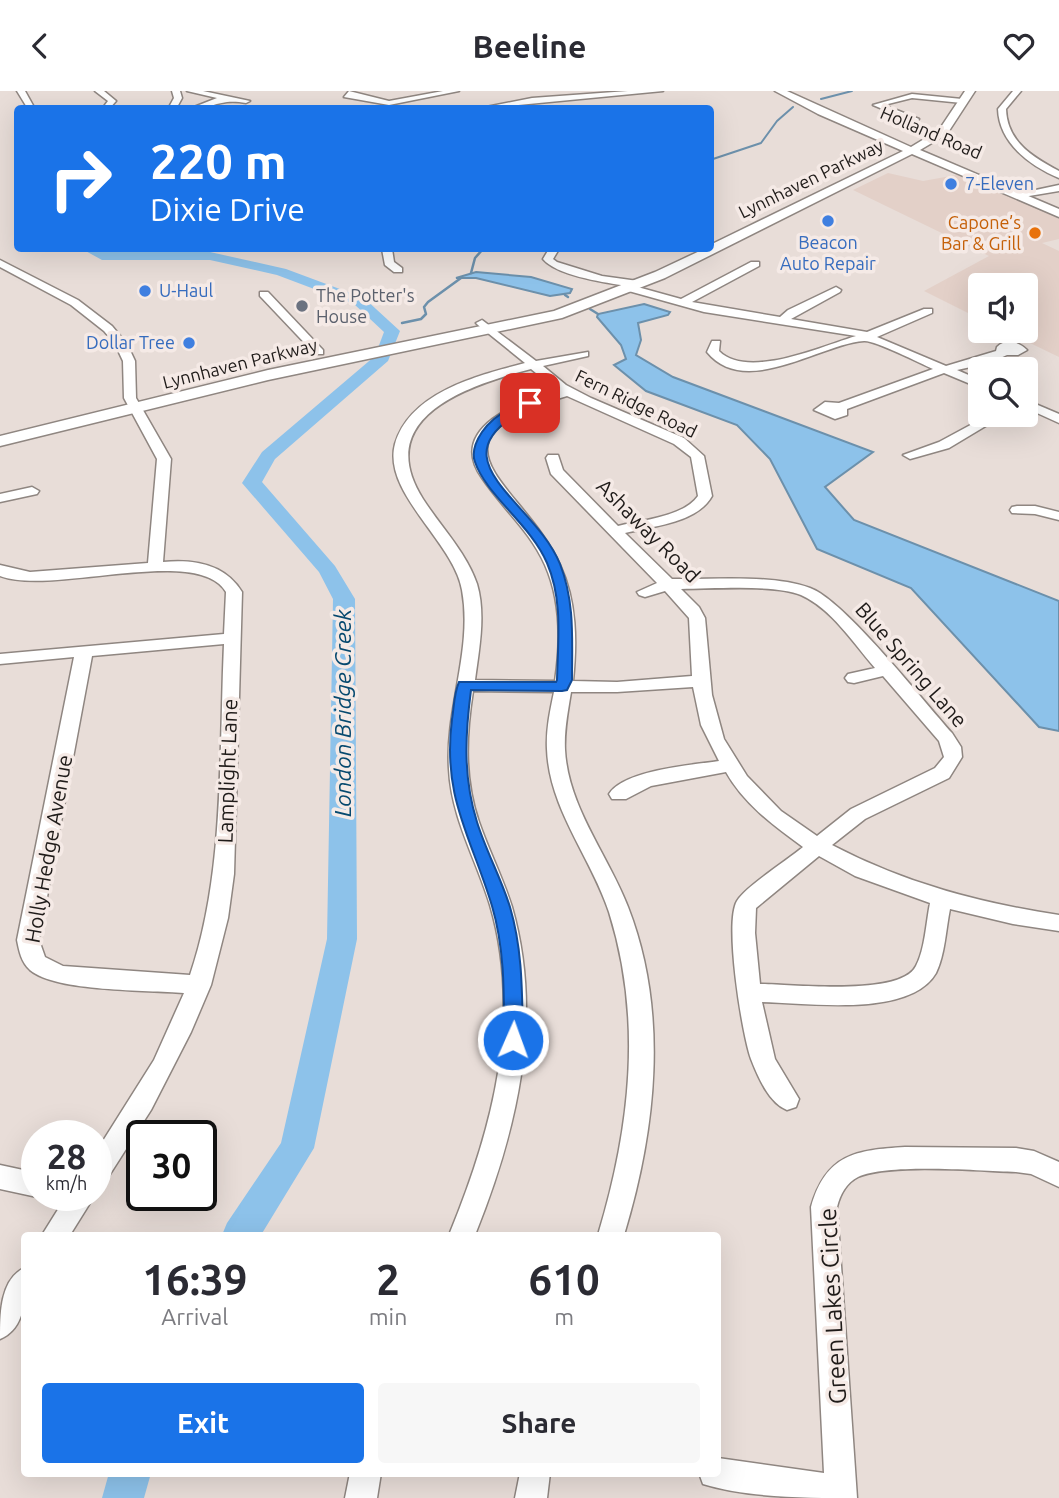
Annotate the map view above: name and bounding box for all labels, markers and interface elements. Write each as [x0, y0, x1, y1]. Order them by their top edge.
icon: back [21, 27, 59, 65]
icon: heart [1000, 27, 1038, 65]
text: Beeline [473, 28, 586, 64]
street label: Holland Road [878, 102, 985, 162]
icon: right [35, 133, 126, 224]
text: 220 m [150, 133, 287, 188]
street label: Lynnhaven Parkway [735, 134, 886, 222]
place label: 7-Eleven [965, 173, 1034, 193]
marker: 7-Eleven [943, 176, 959, 192]
text: Dixie Drive [150, 191, 305, 227]
place label: Capone’s Bar & Grill [941, 212, 1021, 253]
marker: Beacon Auto Repair [820, 213, 836, 229]
marker: Capone’s Bar & Grill [1027, 225, 1043, 241]
place label: Beacon Auto Repair [780, 232, 876, 273]
map controls [968, 273, 1038, 427]
button: sound [968, 273, 1038, 343]
place label: U-Haul [159, 280, 214, 300]
marker: U-Haul [137, 283, 153, 299]
place label: The Potter's House [316, 285, 415, 326]
marker: The Potter's House [294, 298, 310, 314]
place label: Dollar Tree [86, 332, 175, 352]
street label: Lynnhaven Parkway [160, 334, 319, 392]
marker: Dollar Tree [181, 335, 197, 351]
button: search [968, 357, 1038, 427]
street label: Fern Ridge Road [572, 365, 700, 441]
pin [500, 373, 560, 433]
icon: arrive [511, 384, 549, 422]
street label: Ashaway Road [592, 474, 705, 587]
street label: Blue Spring Lane [851, 597, 972, 732]
water label: London Bridge Creek [330, 609, 355, 817]
street label: Lamplight Lane [212, 698, 242, 844]
street label: Holly Hedge Avenue [20, 753, 76, 945]
position arrow [476, 1003, 550, 1077]
speed limit sign: 30 [126, 1120, 217, 1211]
text: 28 [47, 1136, 86, 1176]
text: km/h [46, 1173, 87, 1193]
street label: Green Lakes Circle [814, 1207, 851, 1405]
text: 16:39 [142, 1256, 247, 1303]
text: 2 [376, 1256, 400, 1303]
text: 610 [529, 1256, 600, 1303]
text: Arrival [161, 1304, 228, 1329]
text: min [369, 1304, 407, 1329]
text: m [554, 1304, 574, 1329]
button: Exit [42, 1383, 364, 1463]
button: Share [378, 1383, 700, 1463]

